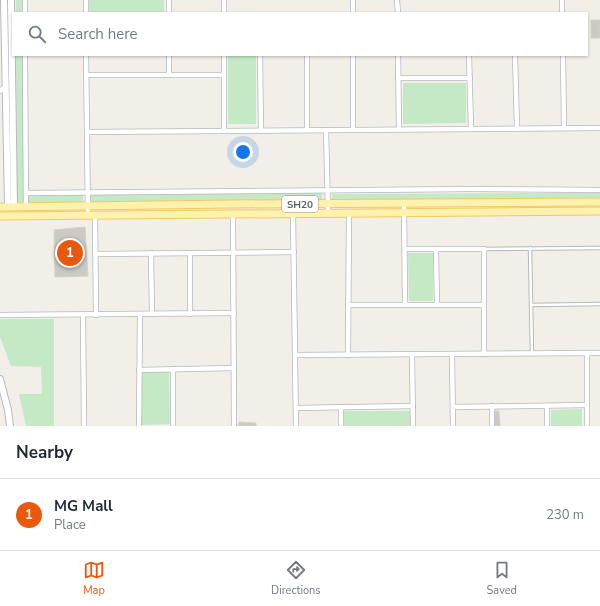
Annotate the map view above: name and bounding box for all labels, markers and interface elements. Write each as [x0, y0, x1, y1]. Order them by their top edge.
search box [12, 12, 588, 56]
icon: search [26, 23, 48, 45]
text: Search here [58, 24, 138, 44]
your location [233, 142, 253, 162]
road number: SH20 [282, 196, 318, 212]
pin: 1 [57, 238, 83, 268]
text: Nearby [16, 441, 73, 464]
text: MG Mall [54, 496, 113, 516]
text: 1 [25, 506, 33, 524]
text: 230 m [546, 506, 584, 524]
text: Place [54, 516, 86, 534]
tab: Map [83, 559, 105, 598]
tab: Directions [271, 559, 321, 598]
tab: Saved [487, 559, 517, 598]

